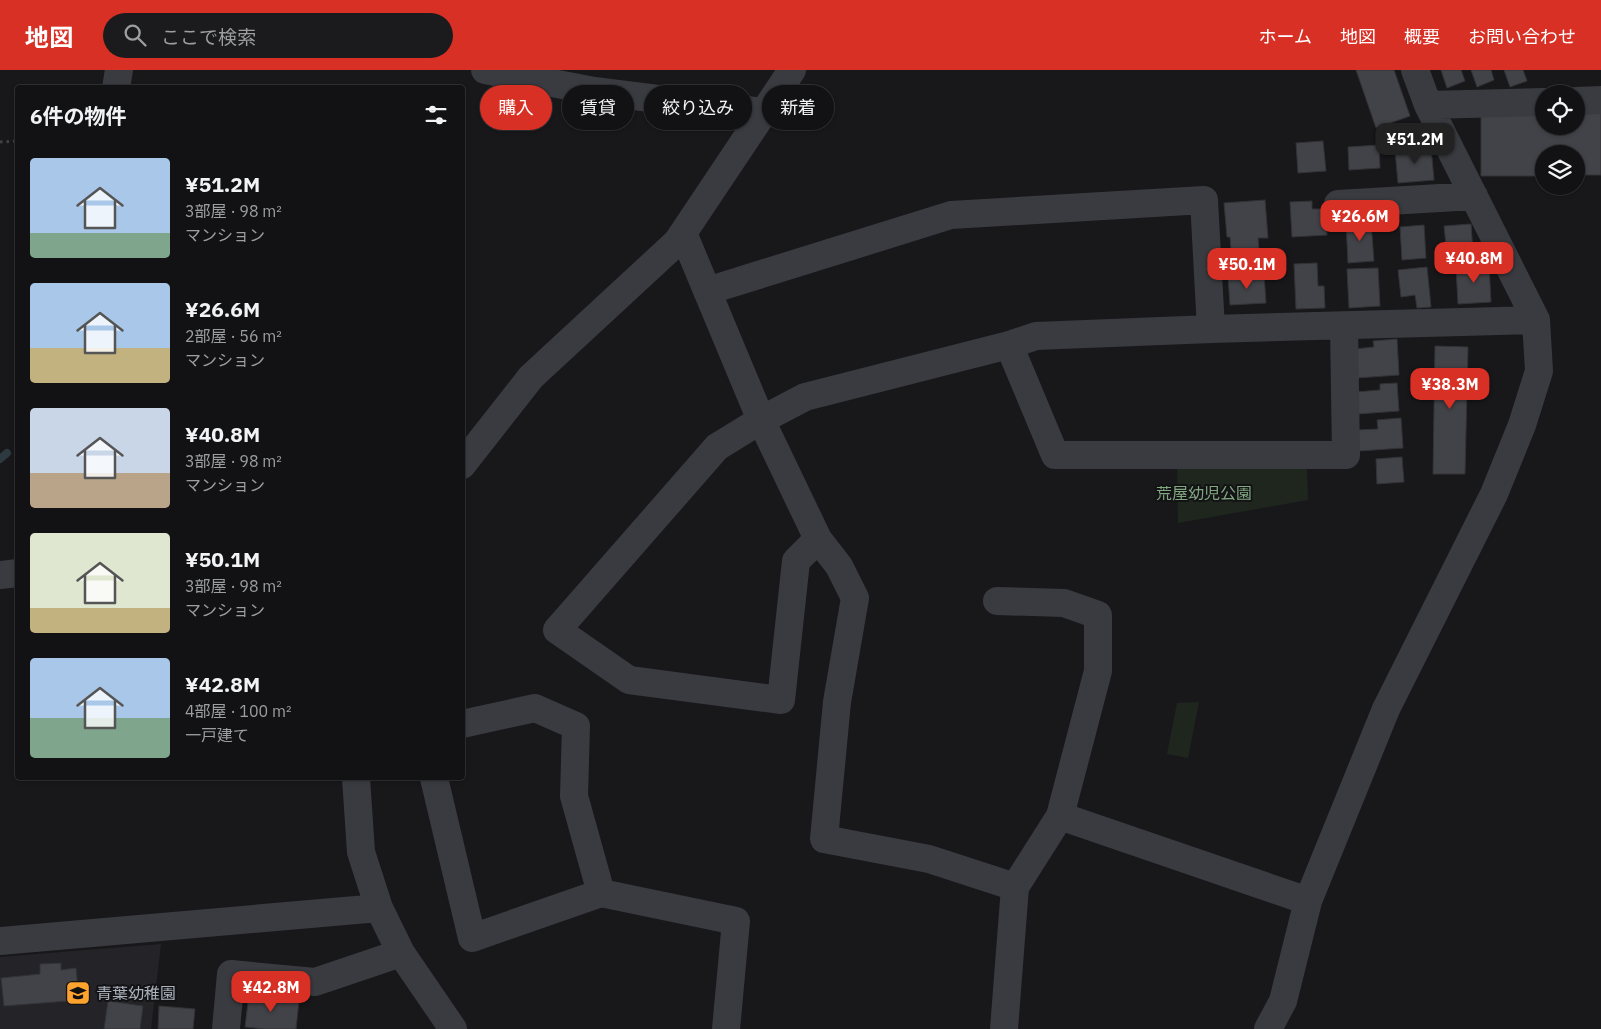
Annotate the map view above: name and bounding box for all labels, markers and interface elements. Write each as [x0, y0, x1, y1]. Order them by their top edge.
search box [103, 13, 453, 58]
text: 地図 [25, 21, 73, 53]
icon: search [121, 21, 149, 49]
text: ここで検索 [161, 25, 256, 49]
text: ホーム [1259, 25, 1312, 48]
text: 地図 [1340, 25, 1376, 48]
text: 概要 [1404, 25, 1440, 48]
text: お問い合わせ [1468, 25, 1576, 48]
chip: 購入 [480, 85, 552, 130]
chip: 賃貸 [562, 85, 634, 130]
chip: 絞り込み [644, 85, 752, 130]
chip: 新着 [762, 85, 834, 130]
map controls [1535, 85, 1585, 195]
button: locate [1535, 85, 1585, 135]
icon: filters [422, 101, 450, 129]
text: 6件の物件 [30, 102, 127, 130]
pin: ¥51.2M [1374, 122, 1456, 165]
text: ¥51.2M [1386, 129, 1444, 149]
button: layers [1535, 145, 1585, 195]
text: ¥51.2M [185, 170, 260, 198]
icon: home [70, 178, 130, 238]
pin: ¥26.6M [1319, 200, 1401, 242]
text: 3部屋 · 98 m² [185, 201, 282, 221]
text: ¥26.6M [1331, 206, 1389, 226]
text: マンション [185, 225, 265, 245]
pin: ¥40.8M [1433, 242, 1515, 284]
pin: ¥50.1M [1206, 248, 1288, 290]
text: ¥40.8M [1445, 248, 1503, 268]
text: ¥50.1M [1218, 254, 1276, 274]
text: ¥26.6M [185, 295, 260, 323]
icon: home [70, 303, 130, 363]
text: 2部屋 · 56 m² [185, 326, 282, 346]
text: マンション [185, 350, 265, 370]
pin: ¥38.3M [1409, 368, 1491, 410]
text: ¥38.3M [1421, 374, 1479, 394]
text: ¥40.8M [185, 420, 260, 448]
icon: home [70, 428, 130, 488]
text: 3部屋 · 98 m² [185, 451, 282, 471]
text: マンション [185, 475, 265, 495]
park label: 荒屋幼児公園 [1156, 483, 1252, 503]
text: ¥50.1M [185, 545, 260, 573]
icon: home [70, 553, 130, 613]
text: 3部屋 · 98 m² [185, 576, 282, 596]
text: マンション [185, 600, 265, 620]
text: ¥42.8M [185, 670, 260, 698]
icon: home [70, 678, 130, 738]
text: 4部屋 · 100 m² [185, 701, 291, 721]
text: 一戸建て [185, 725, 249, 745]
pin: ¥42.8M [230, 970, 312, 1013]
text: ¥42.8M [242, 977, 300, 997]
school or university icon: 青葉幼稚園 [65, 980, 91, 1006]
place label: 青葉幼稚園 [96, 983, 176, 1003]

